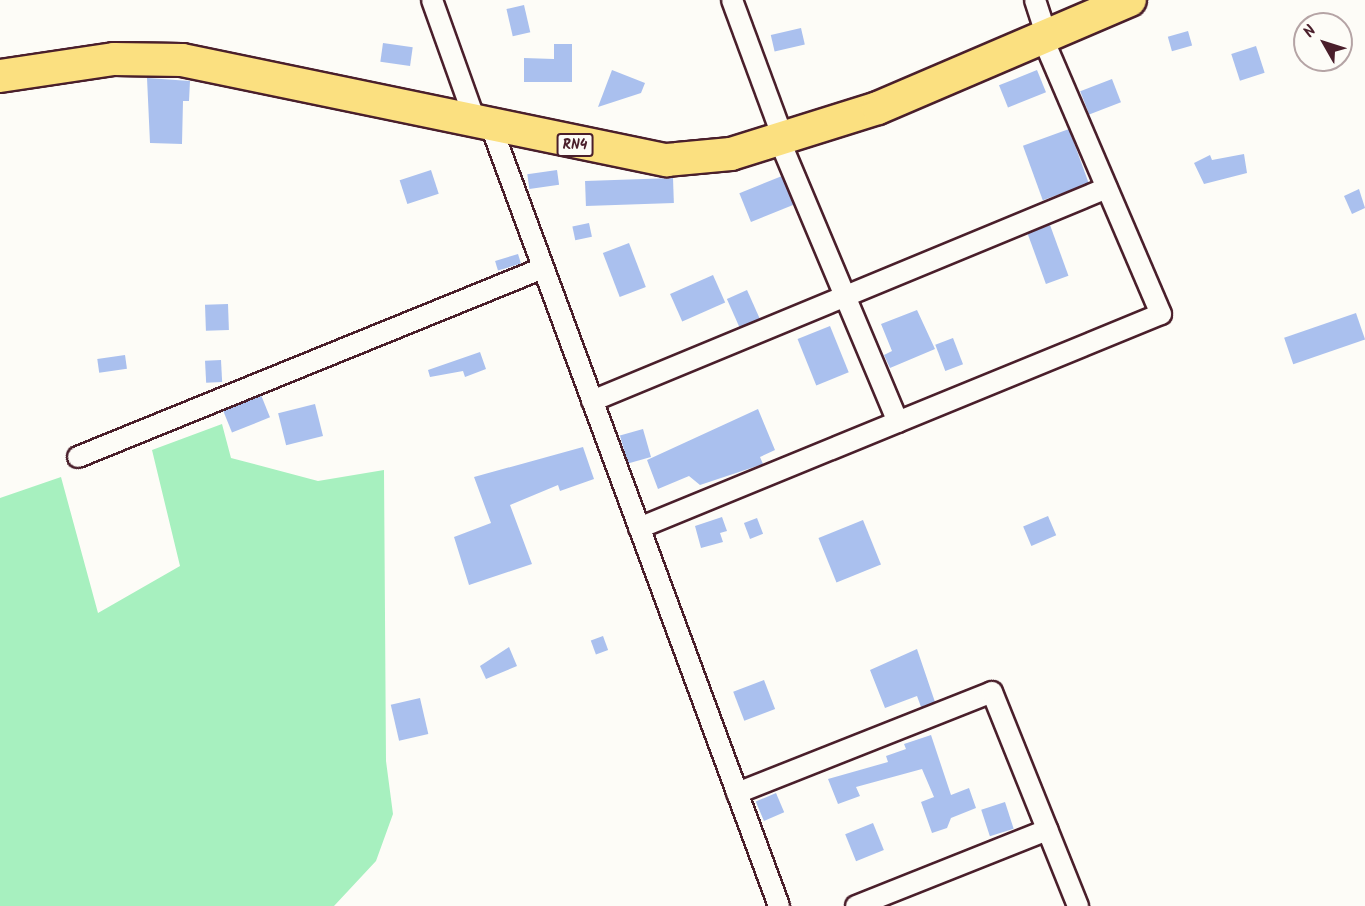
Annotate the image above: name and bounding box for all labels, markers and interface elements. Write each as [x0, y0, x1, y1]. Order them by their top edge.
north arrow [1293, 12, 1353, 72]
text: N [1297, 20, 1323, 43]
road number: RN4 [556, 134, 594, 156]

